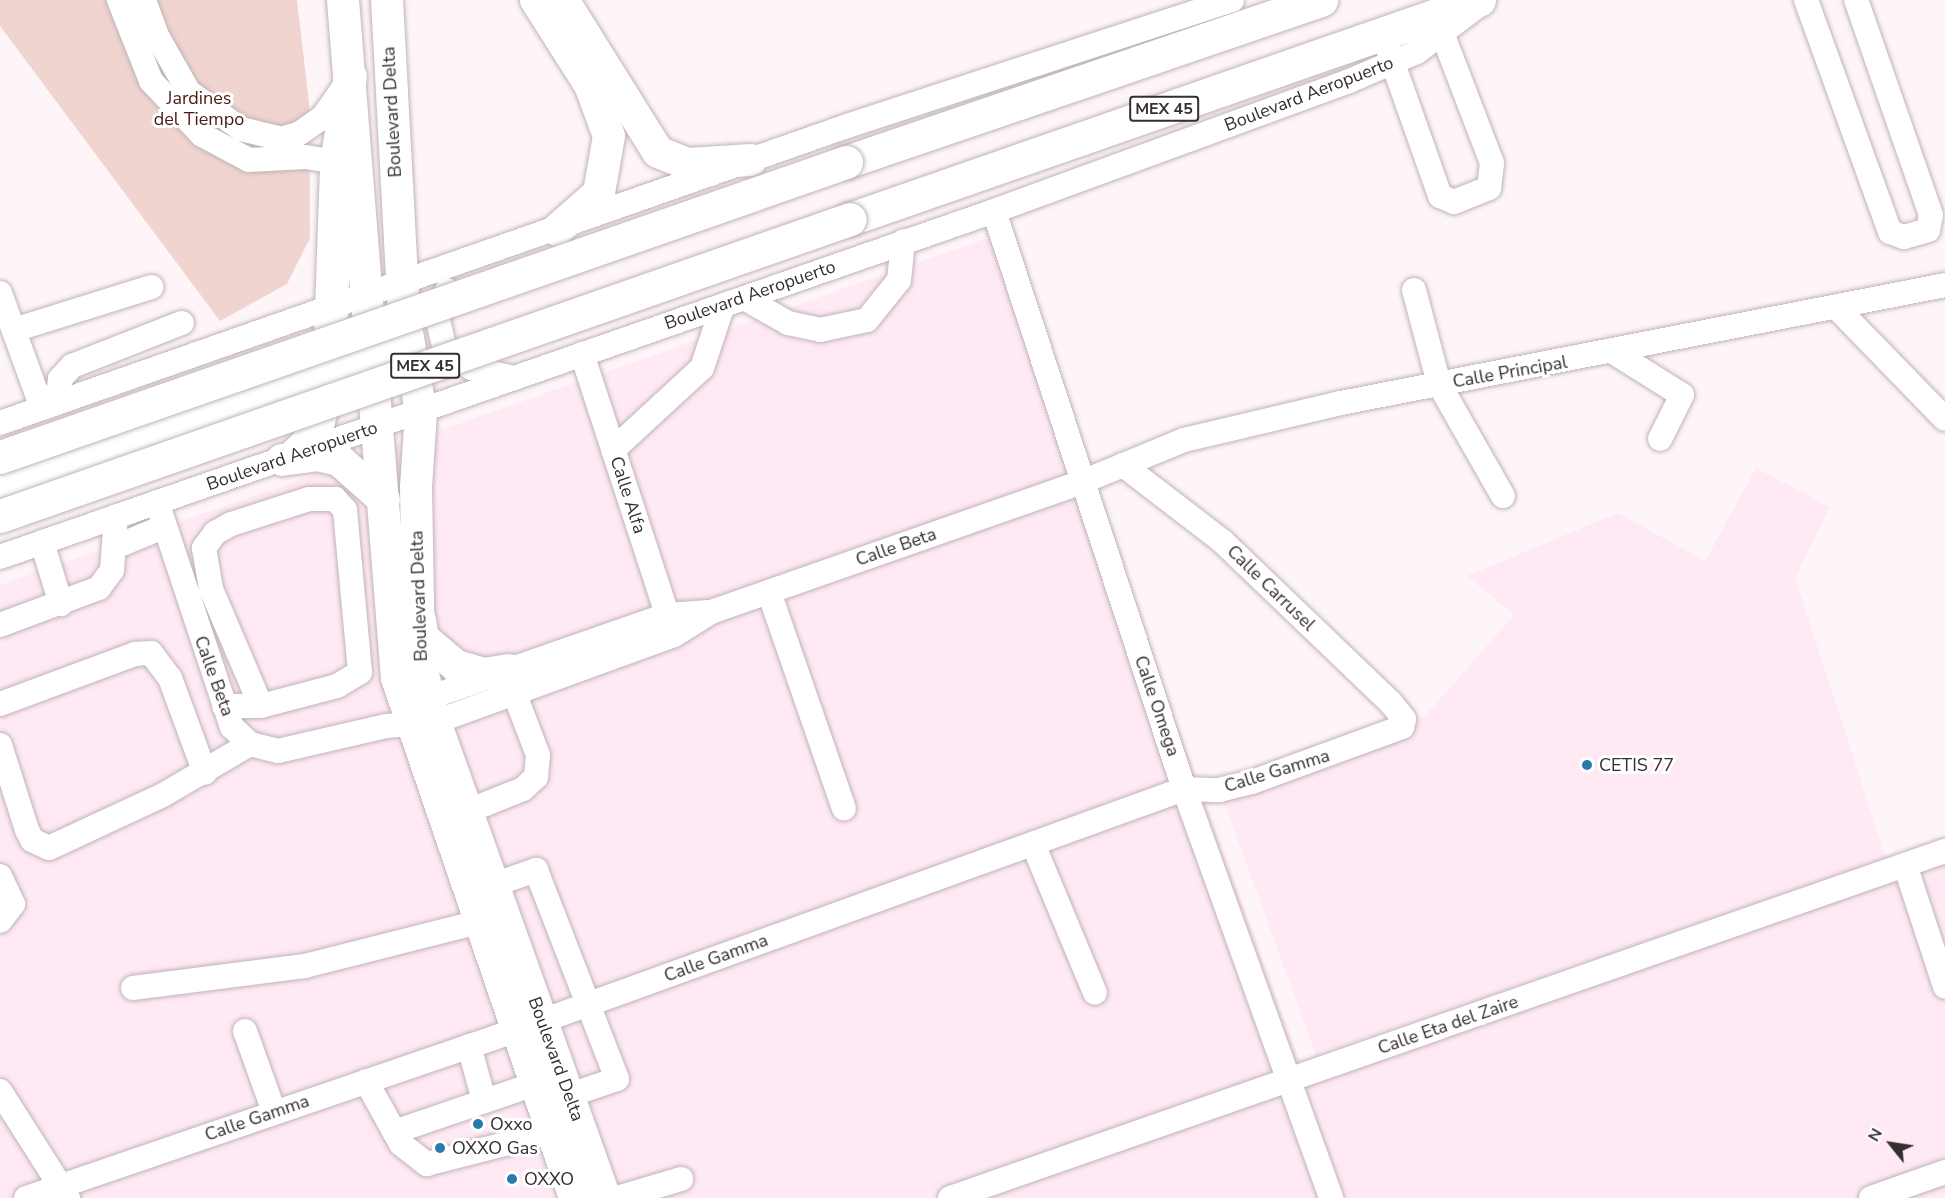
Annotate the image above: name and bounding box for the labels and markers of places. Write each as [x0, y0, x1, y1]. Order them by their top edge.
place label: CETIS 77 [1599, 754, 1674, 776]
marker: CETIS 77 [1580, 758, 1594, 772]
place label: Oxxo [490, 1113, 533, 1135]
marker: Oxxo [471, 1117, 485, 1131]
place label: OXXO Gas [452, 1137, 538, 1159]
marker: OXXO Gas [433, 1141, 447, 1155]
place label: OXXO [524, 1168, 574, 1190]
marker: OXXO [505, 1172, 519, 1186]

